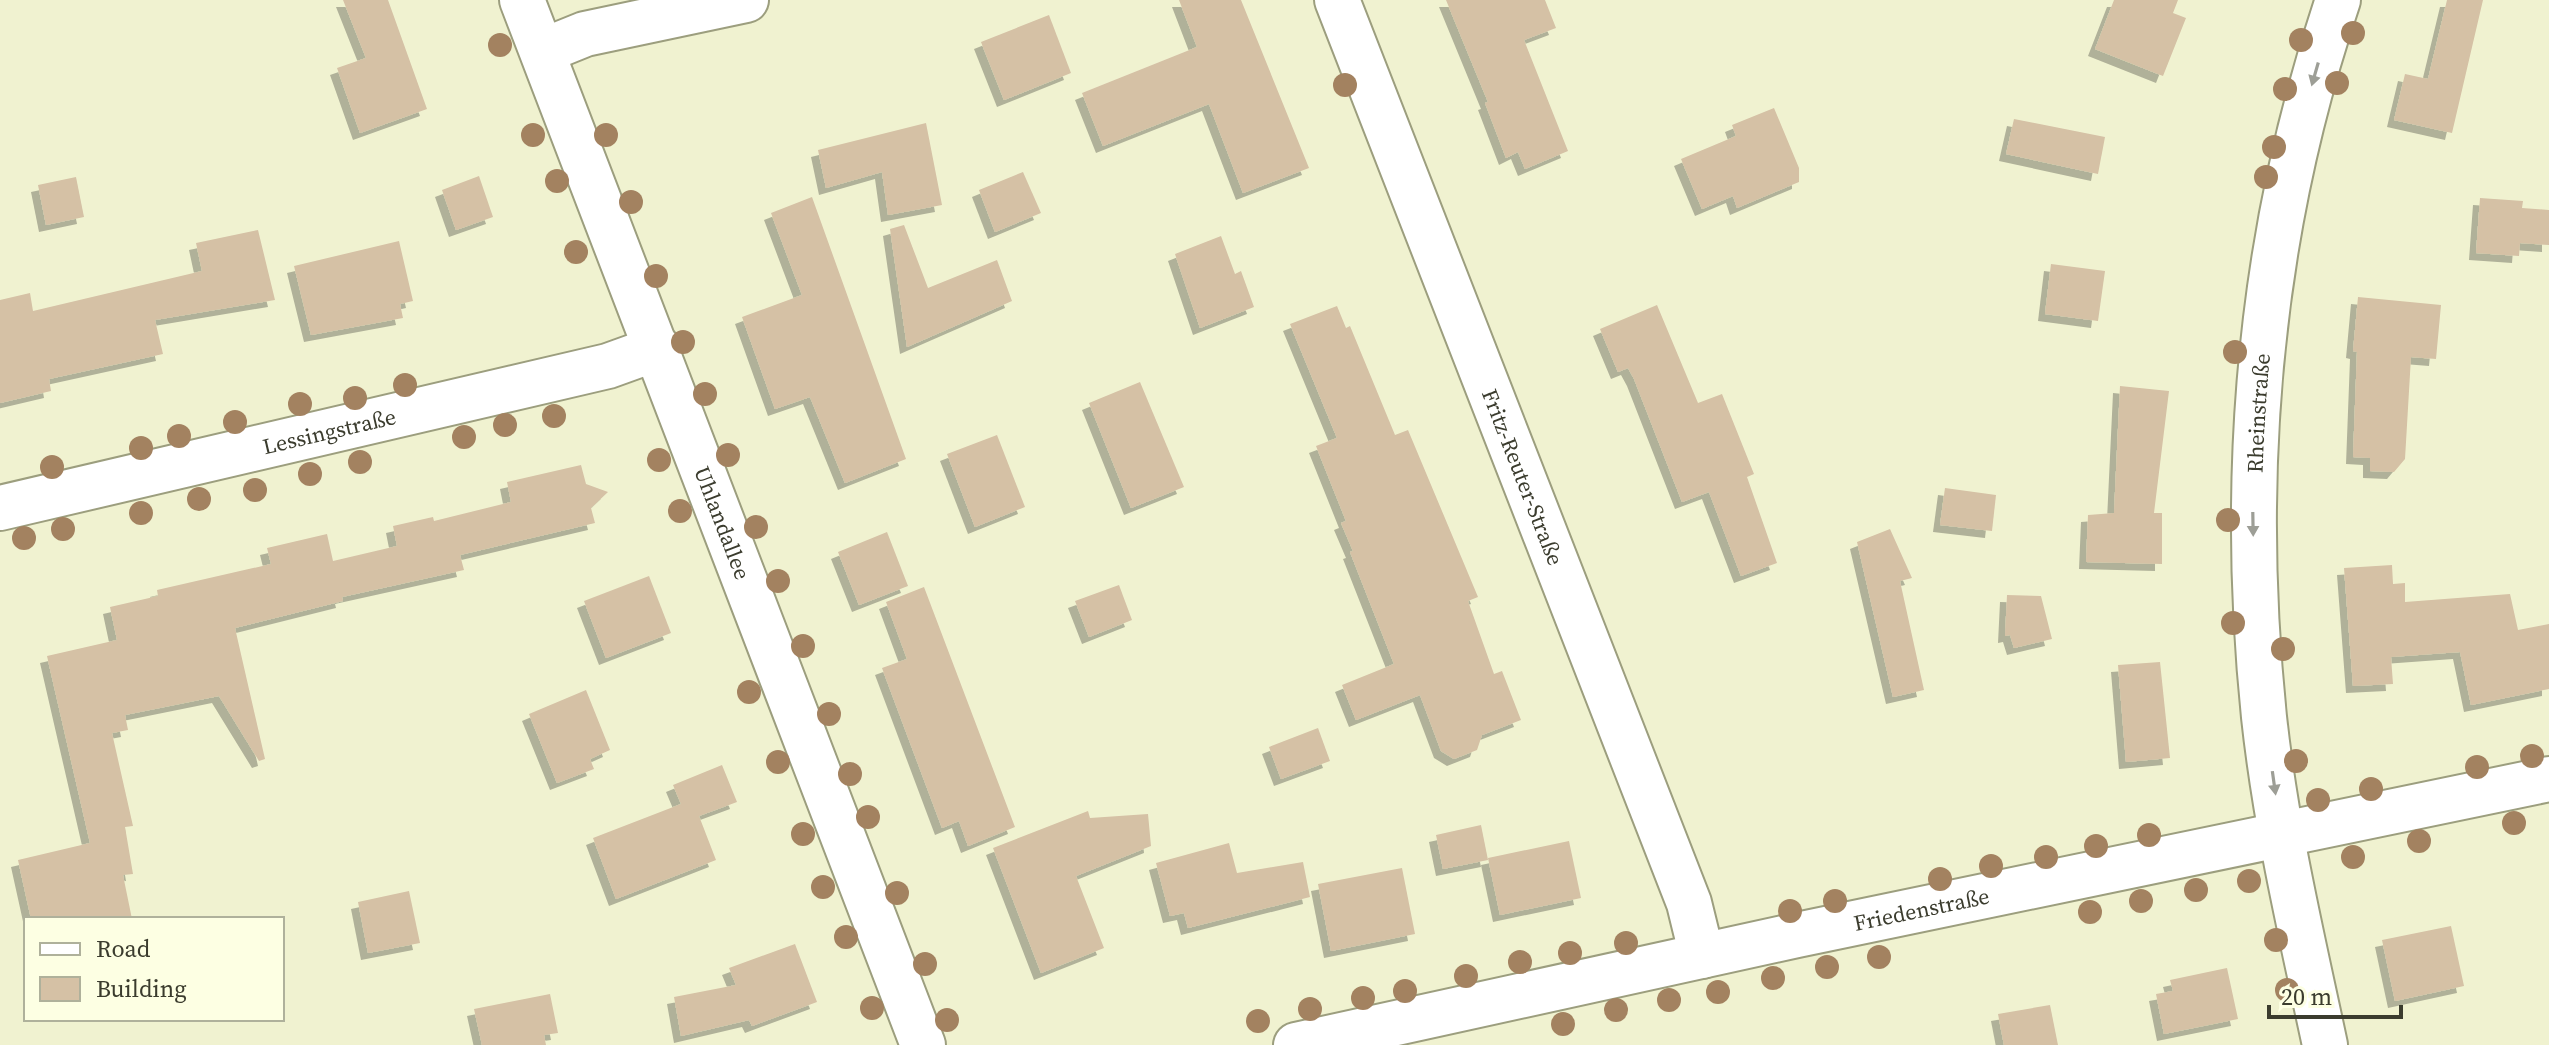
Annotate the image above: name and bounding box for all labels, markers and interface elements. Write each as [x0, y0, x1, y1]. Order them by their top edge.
one-way arrow [2308, 62, 2320, 87]
street label: Rheinstraße [2240, 352, 2277, 474]
street label: Fritz-Reuter-Straße [1475, 384, 1571, 570]
street label: Lessingstraße [259, 401, 399, 461]
street label: Uhlandallee [687, 462, 758, 584]
one-way arrow [2247, 512, 2260, 537]
one-way arrow [2268, 771, 2281, 796]
street label: Friedenstraße [1851, 881, 1992, 938]
legend [24, 917, 284, 1021]
text: Road [96, 932, 151, 965]
scale bar [2269, 969, 2401, 1019]
text: Building [96, 972, 187, 1005]
text: 20 m [2281, 980, 2332, 1013]

